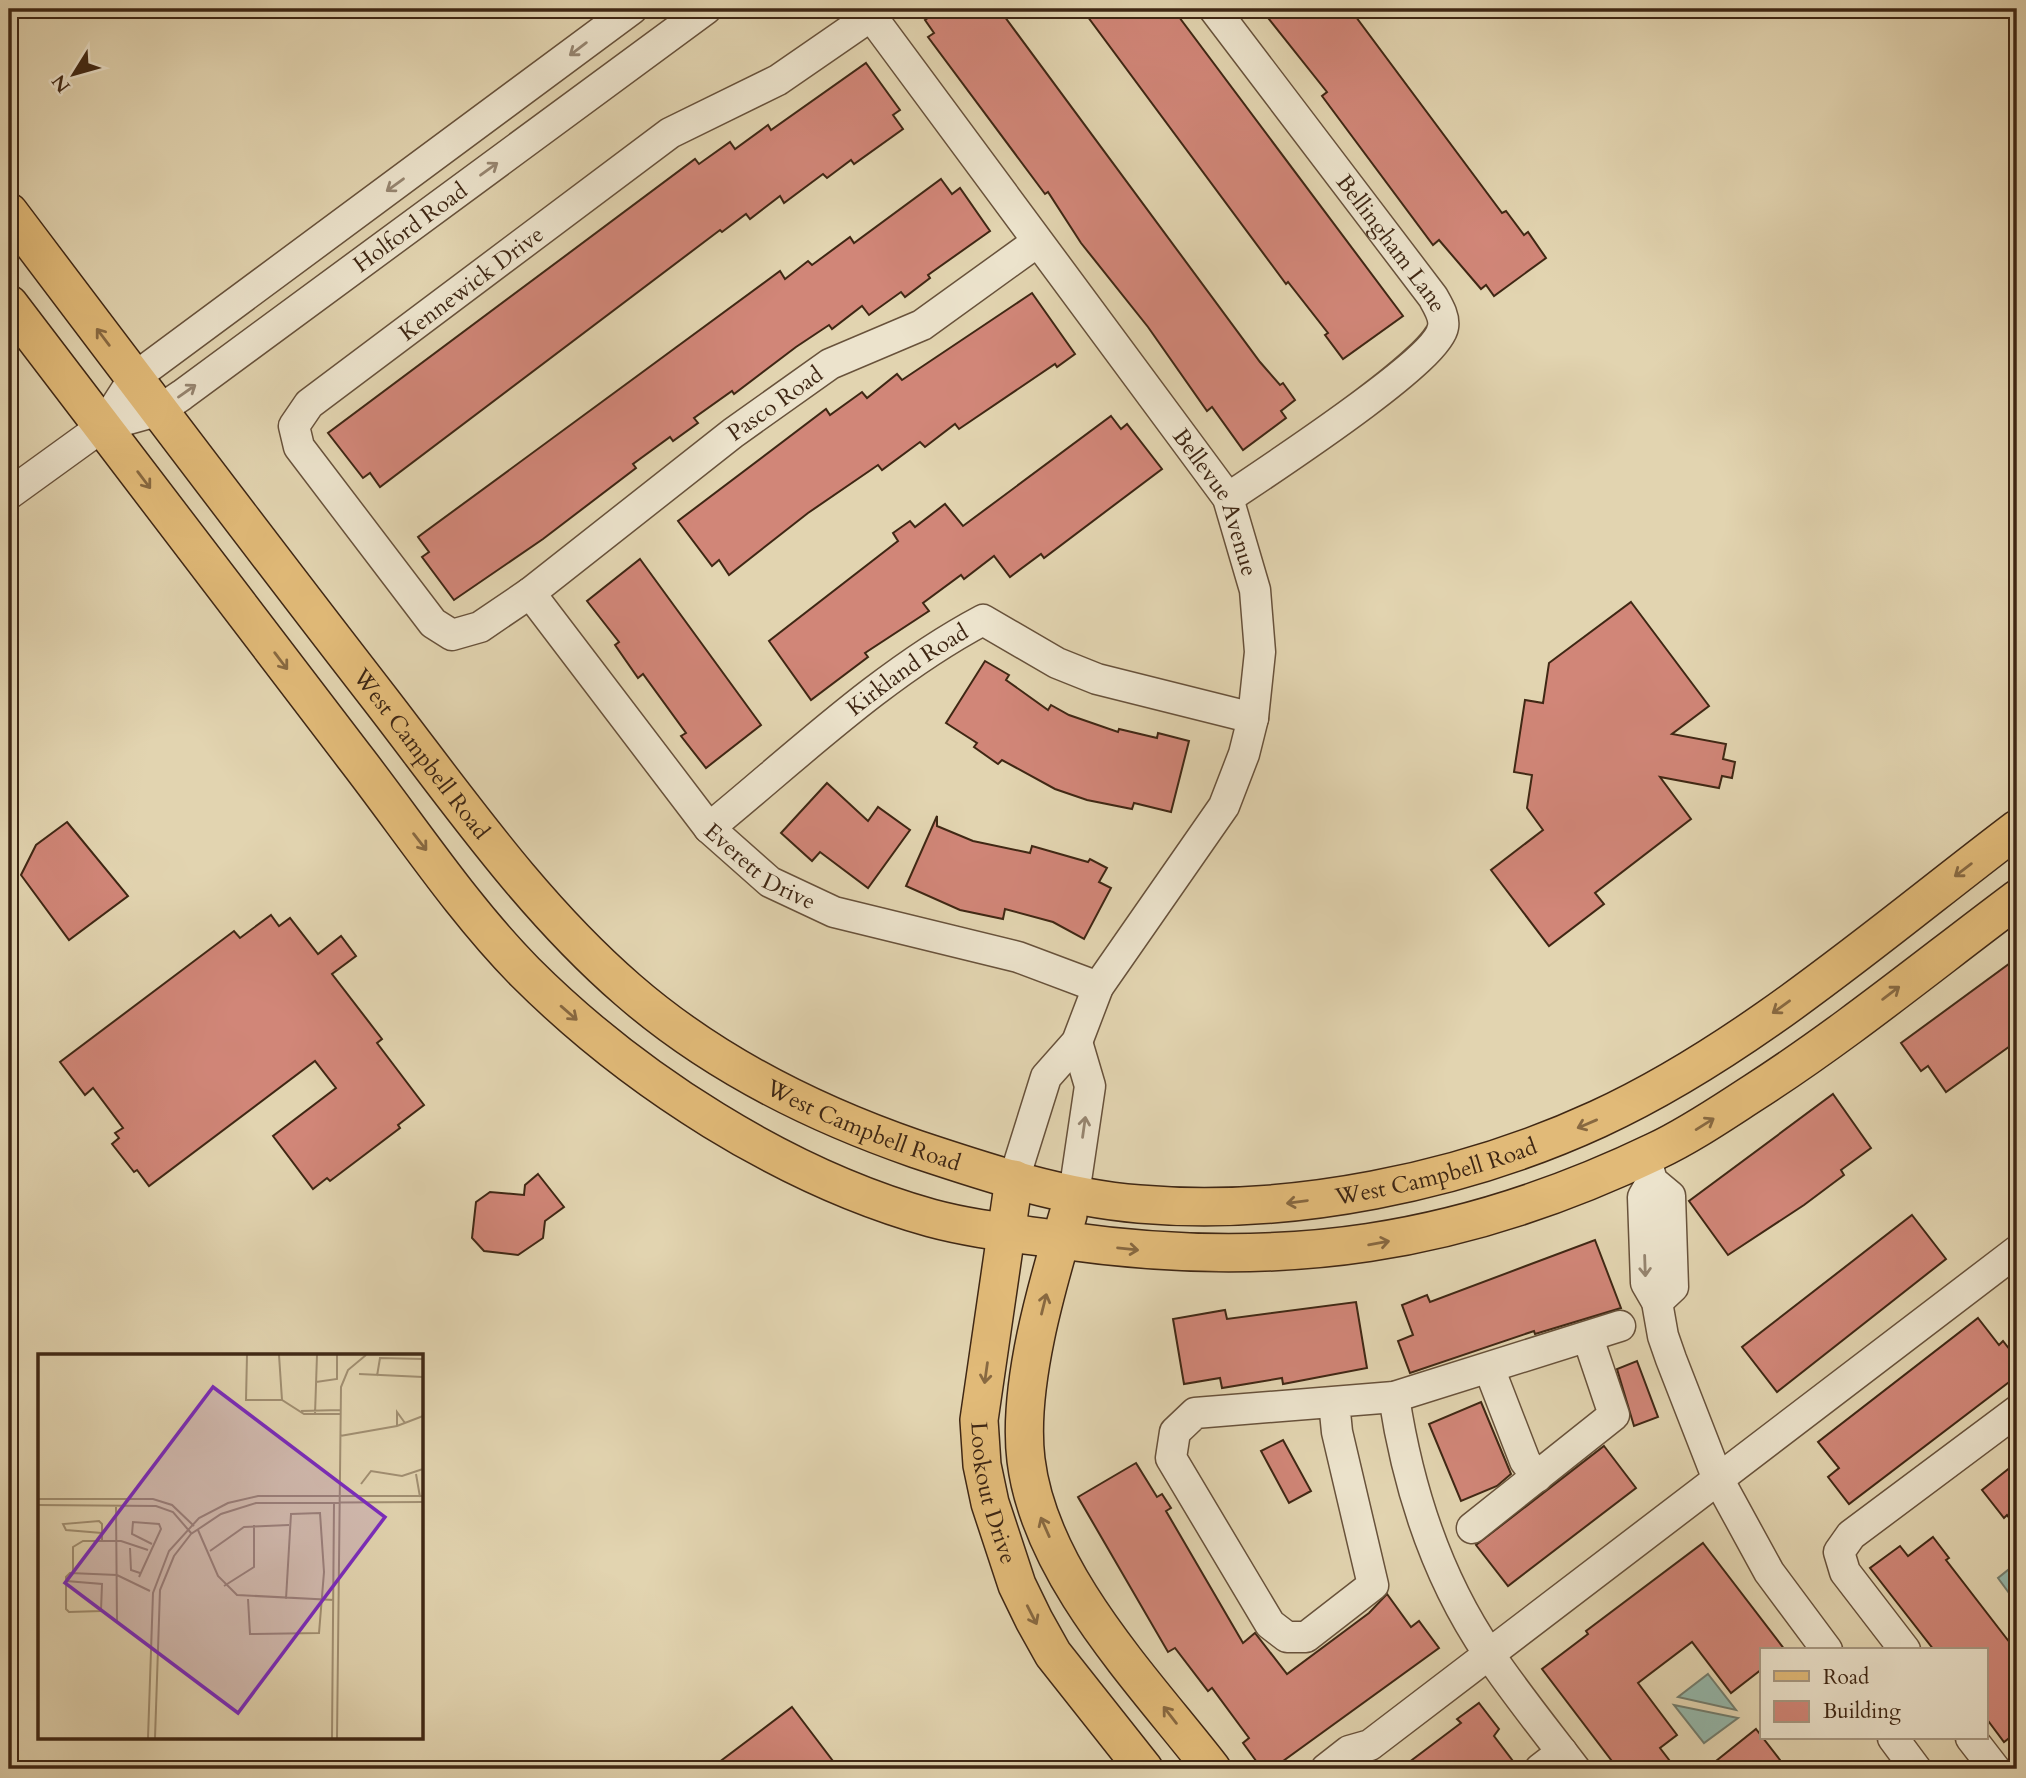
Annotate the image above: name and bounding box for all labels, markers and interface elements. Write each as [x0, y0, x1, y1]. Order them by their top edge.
north arrow [38, 38, 108, 108]
one-way arrow [569, 42, 587, 57]
text: N [46, 69, 77, 98]
one-way arrow [479, 162, 498, 177]
street label: Bellingham Lane [1329, 168, 1453, 318]
street label: Holford Road [347, 175, 474, 280]
one-way arrow [386, 177, 405, 192]
street label: Kennewick Drive [393, 219, 550, 348]
one-way arrow [95, 328, 110, 347]
street label: Pasco Road [721, 358, 830, 448]
one-way arrow [177, 384, 196, 398]
street label: Bellevue Avenue [1166, 422, 1265, 580]
one-way arrow [136, 470, 151, 489]
street label: Kirkland Road [840, 616, 975, 723]
one-way arrow [274, 652, 289, 670]
street label: West Campbell Road [345, 661, 497, 846]
street label: Everett Drive [698, 816, 821, 917]
one-way arrow [412, 832, 427, 851]
one-way arrow [1954, 863, 1973, 878]
one-way arrow [1882, 986, 1900, 1001]
one-way arrow [1772, 1000, 1791, 1014]
one-way arrow [560, 1005, 578, 1021]
street label: West Campbell Road [760, 1072, 965, 1179]
one-way arrow [1077, 1116, 1090, 1139]
one-way arrow [1695, 1116, 1714, 1131]
one-way arrow [1576, 1118, 1598, 1131]
street label: West Campbell Road [1332, 1130, 1542, 1213]
one-way arrow [1286, 1195, 1309, 1208]
one-way arrow [1367, 1235, 1390, 1249]
one-way arrow [1116, 1243, 1139, 1256]
one-way arrow [1639, 1255, 1652, 1278]
one-way arrow [1038, 1293, 1051, 1316]
inset map [38, 1354, 424, 1740]
one-way arrow [979, 1361, 992, 1383]
street label: Lookout Drive [963, 1421, 1024, 1568]
one-way arrow [1037, 1516, 1050, 1538]
one-way arrow [1025, 1605, 1039, 1625]
legend [1760, 1648, 1988, 1740]
text: Road [1823, 1663, 1869, 1692]
text: Building [1823, 1697, 1901, 1726]
one-way arrow [1163, 1707, 1178, 1725]

